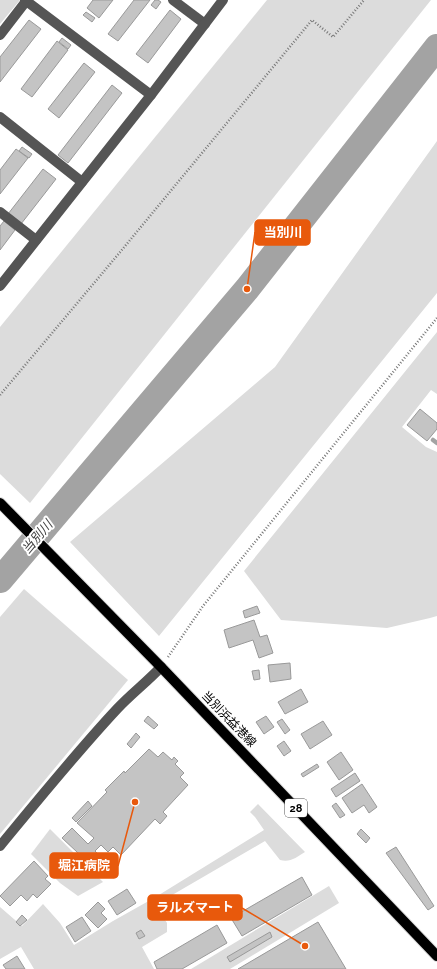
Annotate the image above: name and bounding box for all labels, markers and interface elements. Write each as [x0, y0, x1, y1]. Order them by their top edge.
callout: 当別川 [255, 220, 310, 245]
text: 当別川 [263, 225, 303, 240]
water label: 当別川 [19, 516, 57, 557]
street label: 当別浜益港線 [199, 688, 259, 750]
road number: 28 [285, 799, 307, 817]
callout: 堀江病院 [50, 853, 118, 878]
text: 堀江病院 [58, 858, 110, 873]
callout: ラルズマート [148, 895, 242, 920]
text: ラルズマート [156, 900, 234, 915]

